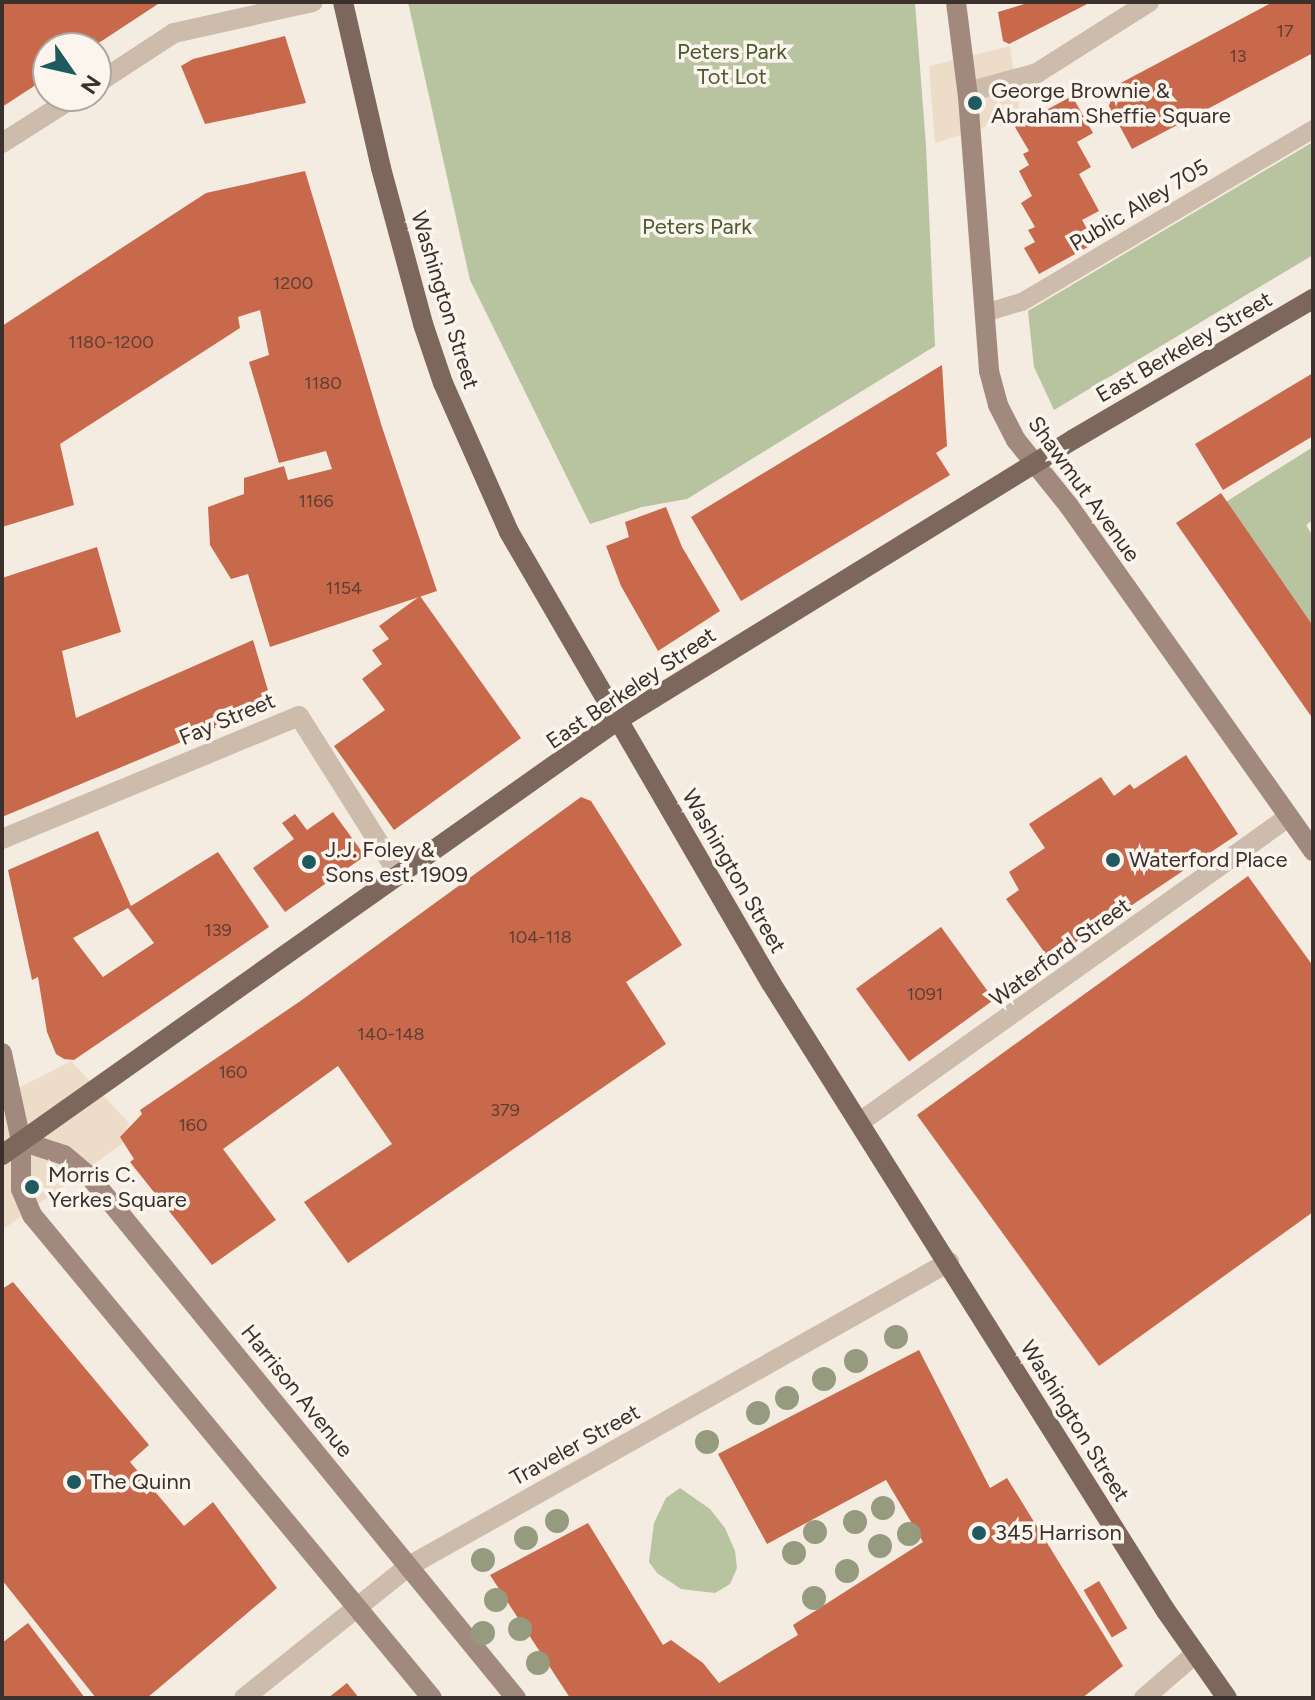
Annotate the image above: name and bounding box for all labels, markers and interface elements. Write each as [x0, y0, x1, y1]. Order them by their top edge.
house number: 17 [1276, 20, 1294, 42]
north arrow [32, 32, 112, 112]
park label: Peters Park Tot Lot [677, 38, 787, 90]
house number: 13 [1229, 45, 1247, 67]
text: N [75, 70, 107, 99]
place label: George Brownie & Abraham Sheffie Square [991, 77, 1231, 128]
marker: George Brownie & Abraham Sheffie Square [966, 94, 984, 112]
street label: Public Alley 705 [1065, 153, 1213, 257]
street label: Washington Street [405, 208, 485, 392]
park label: Peters Park [642, 214, 752, 240]
house number: 1200 [273, 272, 313, 294]
street label: East Berkeley Street [1091, 286, 1277, 408]
house number: 1180-1200 [68, 331, 154, 353]
house number: 1180 [304, 372, 342, 394]
street label: Shawmut Avenue [1022, 411, 1146, 567]
house number: 1166 [298, 490, 334, 512]
house number: 1154 [326, 577, 362, 599]
street label: East Berkeley Street [541, 621, 721, 755]
street label: Fay Street [175, 687, 279, 751]
street label: Washington Street [676, 784, 792, 958]
place label: J.J. Foley & Sons est. 1909 [325, 836, 468, 888]
place label: Waterford Place [1129, 847, 1287, 873]
marker: Waterford Place [1104, 851, 1122, 869]
marker: J.J. Foley & Sons est. 1909 [300, 853, 318, 871]
street label: Waterford Street [985, 892, 1135, 1012]
house number: 139 [204, 919, 232, 941]
house number: 104-118 [508, 926, 572, 948]
house number: 1091 [907, 983, 943, 1005]
house number: 140-148 [357, 1023, 425, 1045]
house number: 160 [218, 1061, 248, 1083]
house number: 379 [490, 1099, 520, 1121]
house number: 160 [178, 1114, 208, 1136]
place label: Morris C. Yerkes Square [48, 1161, 187, 1212]
marker: Morris C. Yerkes Square [23, 1178, 41, 1196]
street label: Harrison Avenue [236, 1319, 358, 1463]
street label: Washington Street [1015, 1336, 1135, 1506]
street label: Traveler Street [506, 1399, 644, 1491]
place label: The Quinn [90, 1469, 191, 1495]
marker: The Quinn [65, 1473, 83, 1491]
place label: 345 Harrison [995, 1520, 1122, 1546]
marker: 345 Harrison [970, 1524, 988, 1542]

